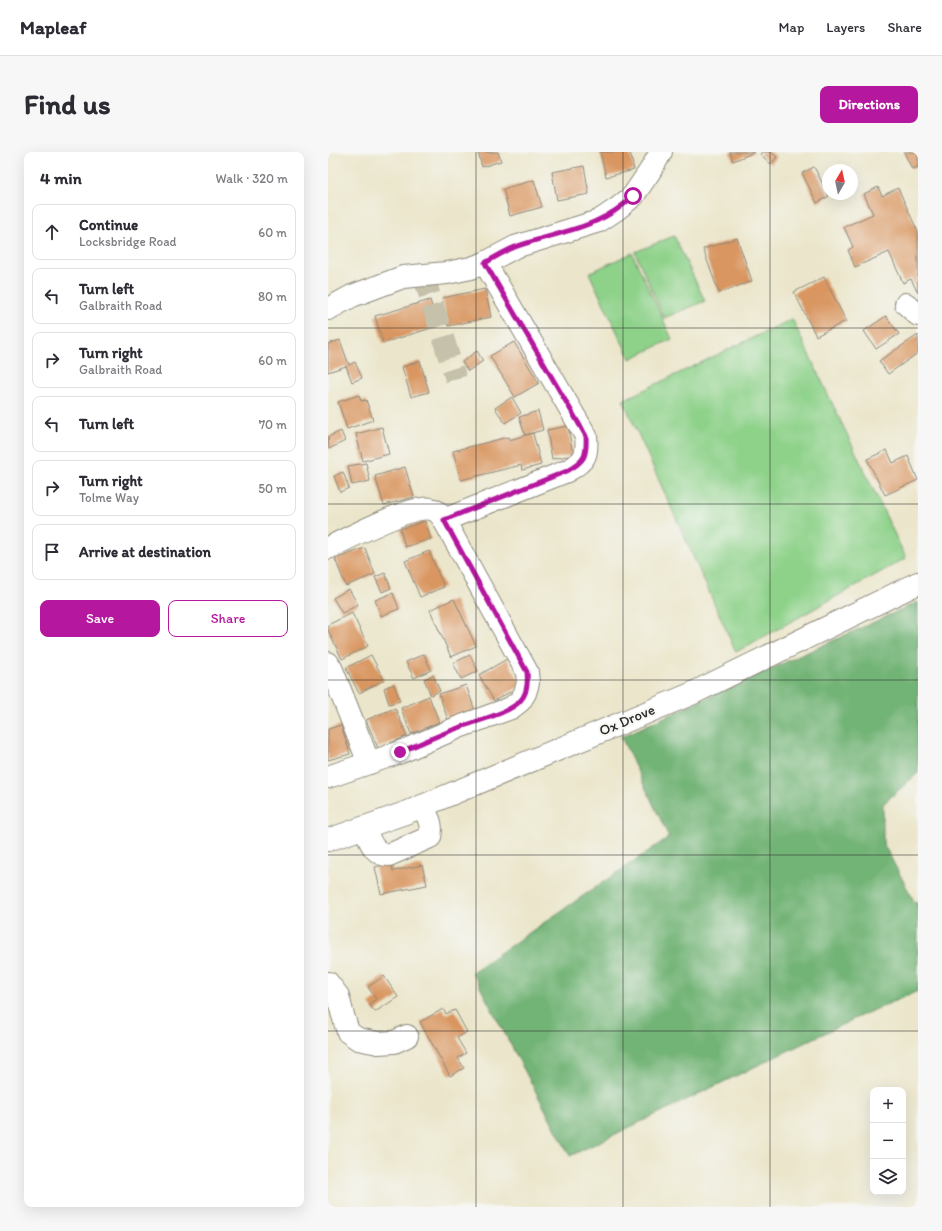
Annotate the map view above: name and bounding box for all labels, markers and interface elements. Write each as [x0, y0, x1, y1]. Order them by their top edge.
text: Mapleaf [20, 16, 86, 39]
text: Map [779, 19, 804, 36]
text: Layers [826, 19, 865, 36]
text: Share [887, 19, 922, 36]
button: Directions [820, 86, 918, 123]
text: Find us [24, 87, 111, 121]
north arrow [822, 164, 858, 200]
text: 4 min [40, 168, 82, 188]
text: Walk · 320 m [216, 171, 288, 186]
route start [624, 187, 642, 205]
text: Continue [79, 216, 138, 234]
icon: ahead [41, 221, 63, 243]
text: 60 m [258, 225, 287, 240]
text: Locksbridge Road [79, 234, 177, 249]
text: Turn left [79, 280, 134, 298]
icon: left [41, 285, 63, 307]
text: 80 m [258, 289, 287, 304]
text: Galbraith Road [79, 298, 162, 313]
text: Turn right [79, 344, 143, 362]
icon: right [41, 349, 63, 371]
text: 60 m [258, 353, 287, 368]
text: Galbraith Road [79, 362, 162, 377]
icon: left [41, 413, 63, 435]
text: Turn left [79, 415, 134, 433]
text: 70 m [259, 417, 287, 432]
text: Turn right [79, 472, 143, 490]
icon: right [41, 477, 63, 499]
text: 50 m [258, 481, 287, 496]
text: Tolme Way [79, 490, 139, 505]
icon: arrive [41, 541, 63, 563]
text: Arrive at destination [79, 543, 211, 561]
button: Save [40, 600, 160, 637]
button: Share [168, 600, 288, 637]
street label: Ox Drove [596, 700, 658, 740]
route end [391, 743, 409, 761]
map controls [870, 1087, 906, 1195]
button: + [870, 1087, 906, 1123]
button: − [870, 1123, 906, 1159]
button: layers [870, 1159, 906, 1195]

